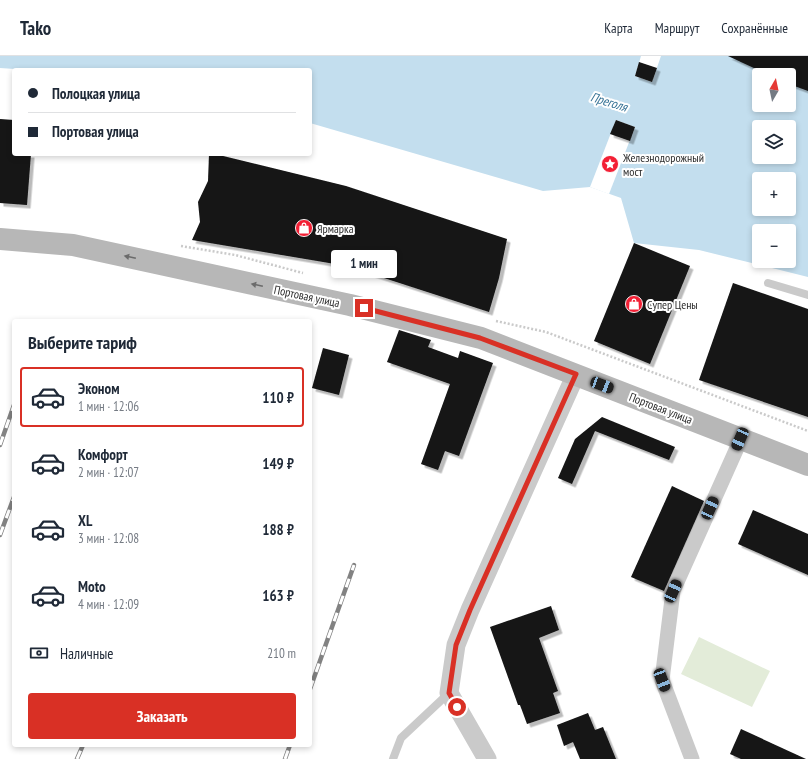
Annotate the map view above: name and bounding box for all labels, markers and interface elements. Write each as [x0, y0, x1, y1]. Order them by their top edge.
text: Tako [20, 16, 51, 40]
text: Карта [604, 19, 633, 37]
text: Маршрут [655, 19, 699, 37]
text: Сохранённые [721, 19, 788, 37]
north arrow [752, 68, 796, 112]
map controls [752, 68, 796, 268]
text: Полоцкая улица [52, 84, 140, 103]
water label: Преголя [589, 88, 630, 116]
button: layers [752, 120, 796, 164]
text: Портовая улица [52, 122, 139, 141]
place label: Железнодорожный мост [622, 150, 704, 179]
place icon: Железнодорожный мост [600, 154, 620, 174]
button: + [752, 172, 796, 216]
shop icon: Ярмарка [294, 218, 314, 238]
place label: Ярмарка [317, 221, 354, 236]
button: − [752, 224, 796, 268]
callout: 1 мин [331, 250, 397, 278]
one-way arrow [123, 254, 136, 260]
text: 1 мин [350, 255, 378, 272]
one-way arrow [251, 281, 263, 287]
street label: Портовая улица [273, 282, 341, 310]
shop icon: Супер Цены [624, 294, 644, 314]
place label: Супер Цены [647, 297, 698, 312]
route end [355, 299, 373, 317]
text: Выберите тариф [28, 331, 137, 354]
car [589, 375, 615, 395]
icon: car [30, 379, 66, 415]
text: Эконом [78, 379, 119, 398]
text: 110 ₽ [262, 388, 294, 407]
street label: Портовая улица [627, 389, 695, 427]
text: 1 мин · 12:06 [78, 398, 139, 415]
car [730, 426, 750, 452]
icon: car [30, 445, 66, 481]
text: Комфорт [78, 445, 128, 464]
text: 149 ₽ [262, 454, 294, 473]
text: 2 мин · 12:07 [78, 464, 139, 481]
car [700, 495, 720, 521]
icon: car [30, 511, 66, 547]
text: XL [78, 511, 92, 530]
text: 188 ₽ [262, 520, 294, 539]
text: 3 мин · 12:08 [78, 530, 139, 547]
icon: car [30, 577, 66, 613]
text: Moto [78, 577, 106, 596]
car [663, 578, 683, 604]
text: 163 ₽ [262, 586, 294, 605]
text: 4 мин · 12:09 [78, 596, 139, 613]
icon: cash [28, 642, 50, 664]
text: Наличные [60, 644, 113, 663]
text: 210 m [267, 645, 296, 662]
car [652, 667, 672, 693]
button: Заказать [28, 693, 296, 739]
route start [448, 698, 466, 716]

